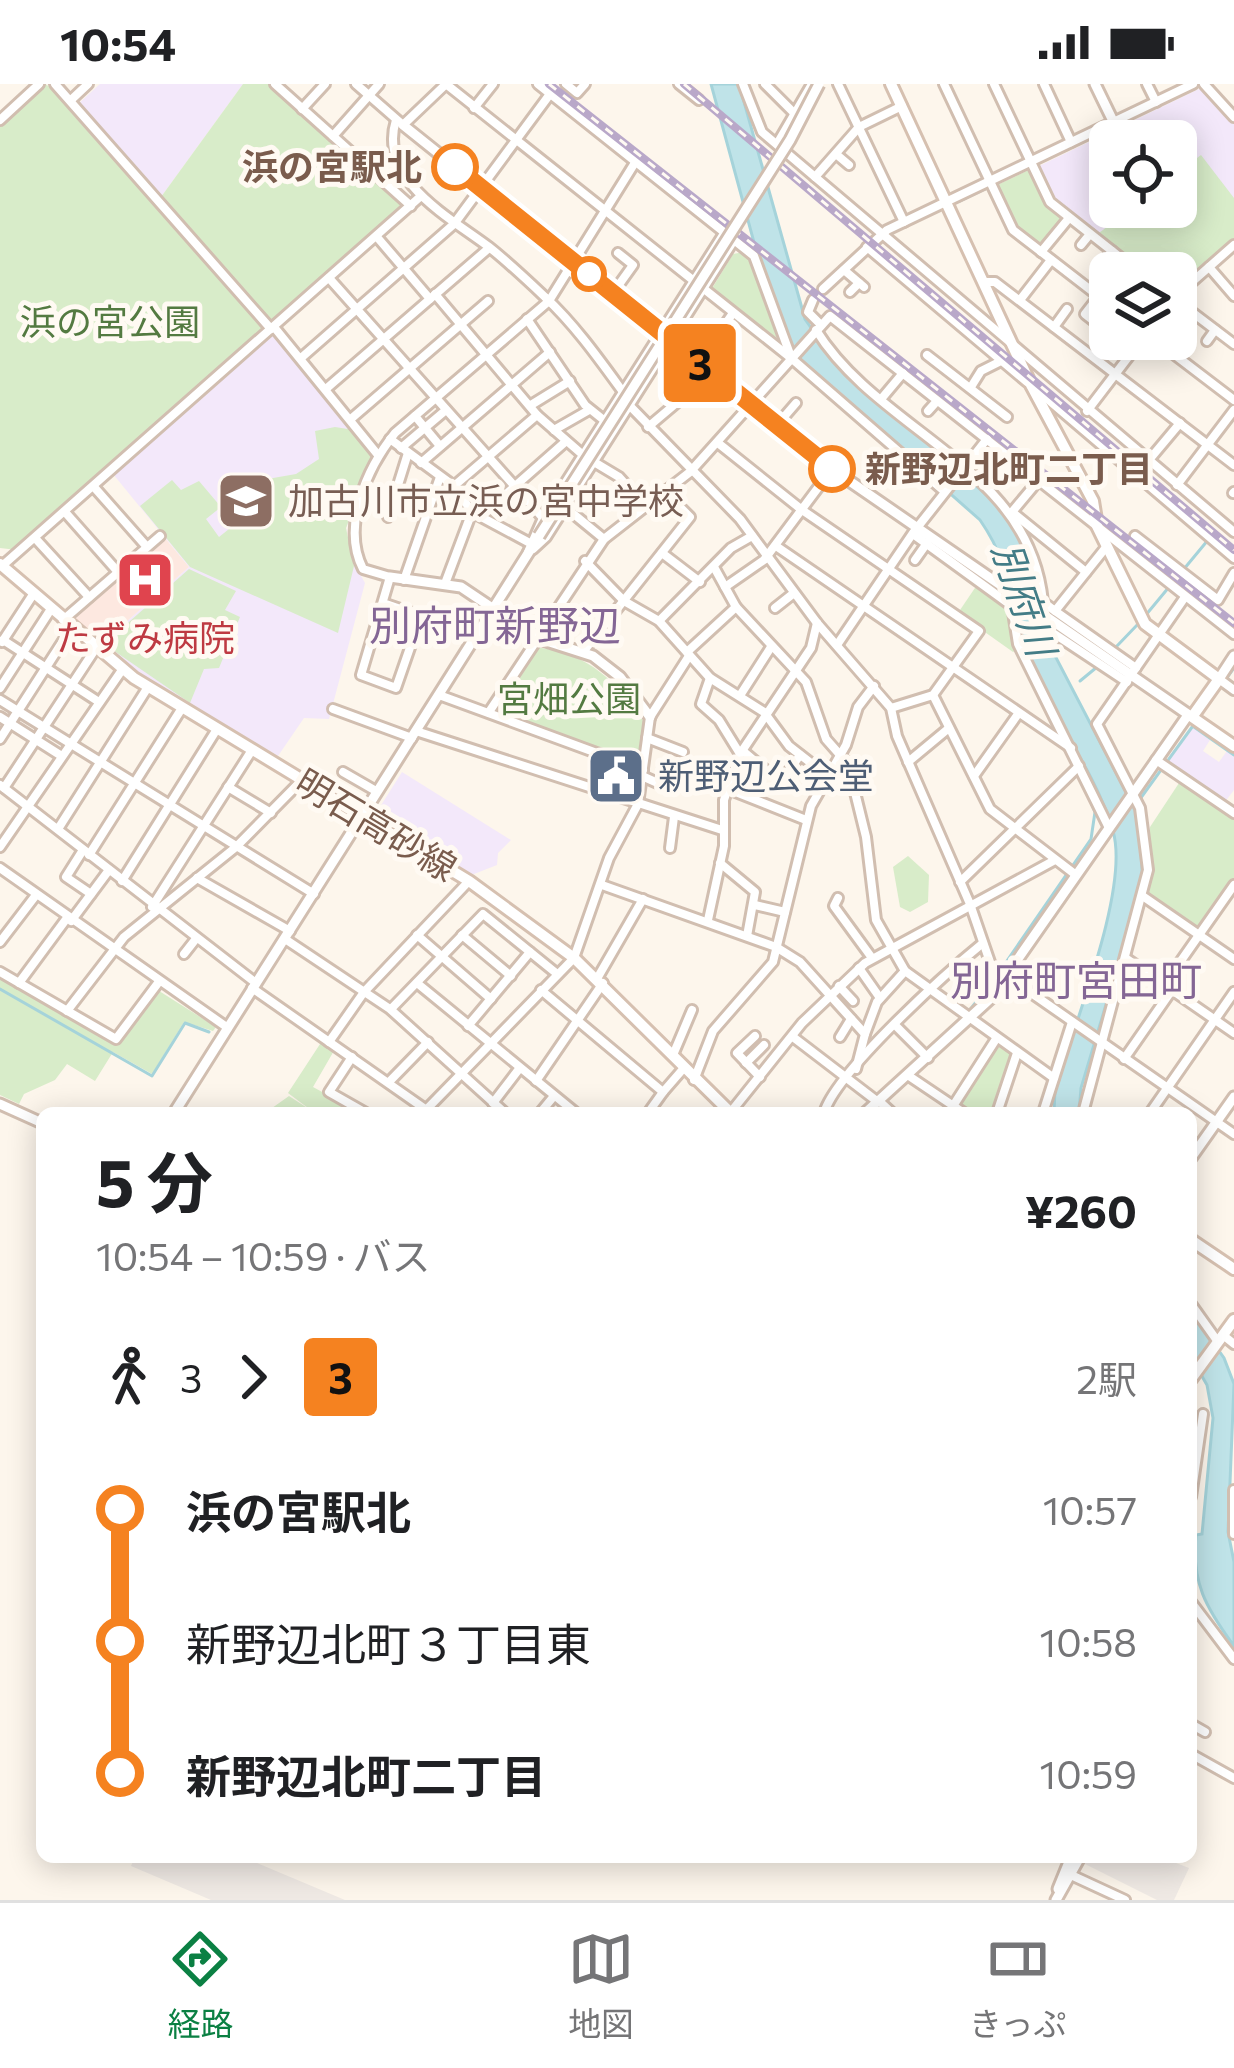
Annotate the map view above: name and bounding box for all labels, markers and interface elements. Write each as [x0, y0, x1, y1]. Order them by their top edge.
text: 10:54 [60, 15, 176, 70]
map controls [1089, 120, 1197, 360]
button: locate [1089, 120, 1197, 228]
place label: 浜の宮駅北 [242, 143, 422, 187]
marker: 浜の宮駅北 [433, 145, 477, 189]
button: layers [1089, 252, 1197, 360]
unlabelled marker [573, 258, 605, 290]
park label: 浜の宮公園 [20, 298, 200, 342]
line badge: 3 [661, 324, 739, 402]
text: 3 [688, 337, 712, 389]
place label: 新野辺北町二丁目 [865, 445, 1153, 489]
marker: 新野辺北町二丁目 [810, 447, 854, 491]
school or university icon: 加古川市立浜の宮中学校 [215, 470, 277, 532]
place label: 加古川市立浜の宮中学校 [288, 477, 684, 521]
water label: 別府川 [984, 535, 1069, 665]
hospital icon: たずみ病院 [114, 549, 176, 611]
district label: 別府町新野辺 [369, 598, 621, 650]
place label: たずみ病院 [55, 614, 235, 658]
park label: 宮畑公園 [497, 675, 641, 719]
public building icon: 新野辺公会堂 [585, 745, 647, 807]
place label: 新野辺公会堂 [658, 752, 874, 796]
street label: 明石高砂線 [289, 758, 466, 889]
district label: 別府町宮田町 [950, 953, 1202, 1005]
text: 5 分 [96, 1140, 213, 1221]
text: ¥260 [1025, 1182, 1137, 1237]
text: 10:54 – 10:59 · バス [96, 1231, 431, 1279]
icon: walk [96, 1344, 162, 1410]
icon: forward [220, 1344, 286, 1410]
text: 3 [328, 1351, 353, 1403]
text: 3 [180, 1353, 202, 1401]
text: 2駅 [1076, 1354, 1137, 1402]
text: 浜の宮駅北 [186, 1483, 411, 1538]
text: 10:57 [1043, 1485, 1137, 1533]
text: 新野辺北町３丁目東 [186, 1615, 591, 1670]
text: 10:58 [1040, 1617, 1137, 1665]
text: 新野辺北町二丁目 [186, 1747, 546, 1802]
text: 10:59 [1040, 1749, 1137, 1797]
tab: 経路 [167, 1926, 233, 2046]
tab: 地図 [568, 1926, 634, 2046]
tab: きっぷ [969, 1926, 1067, 2046]

